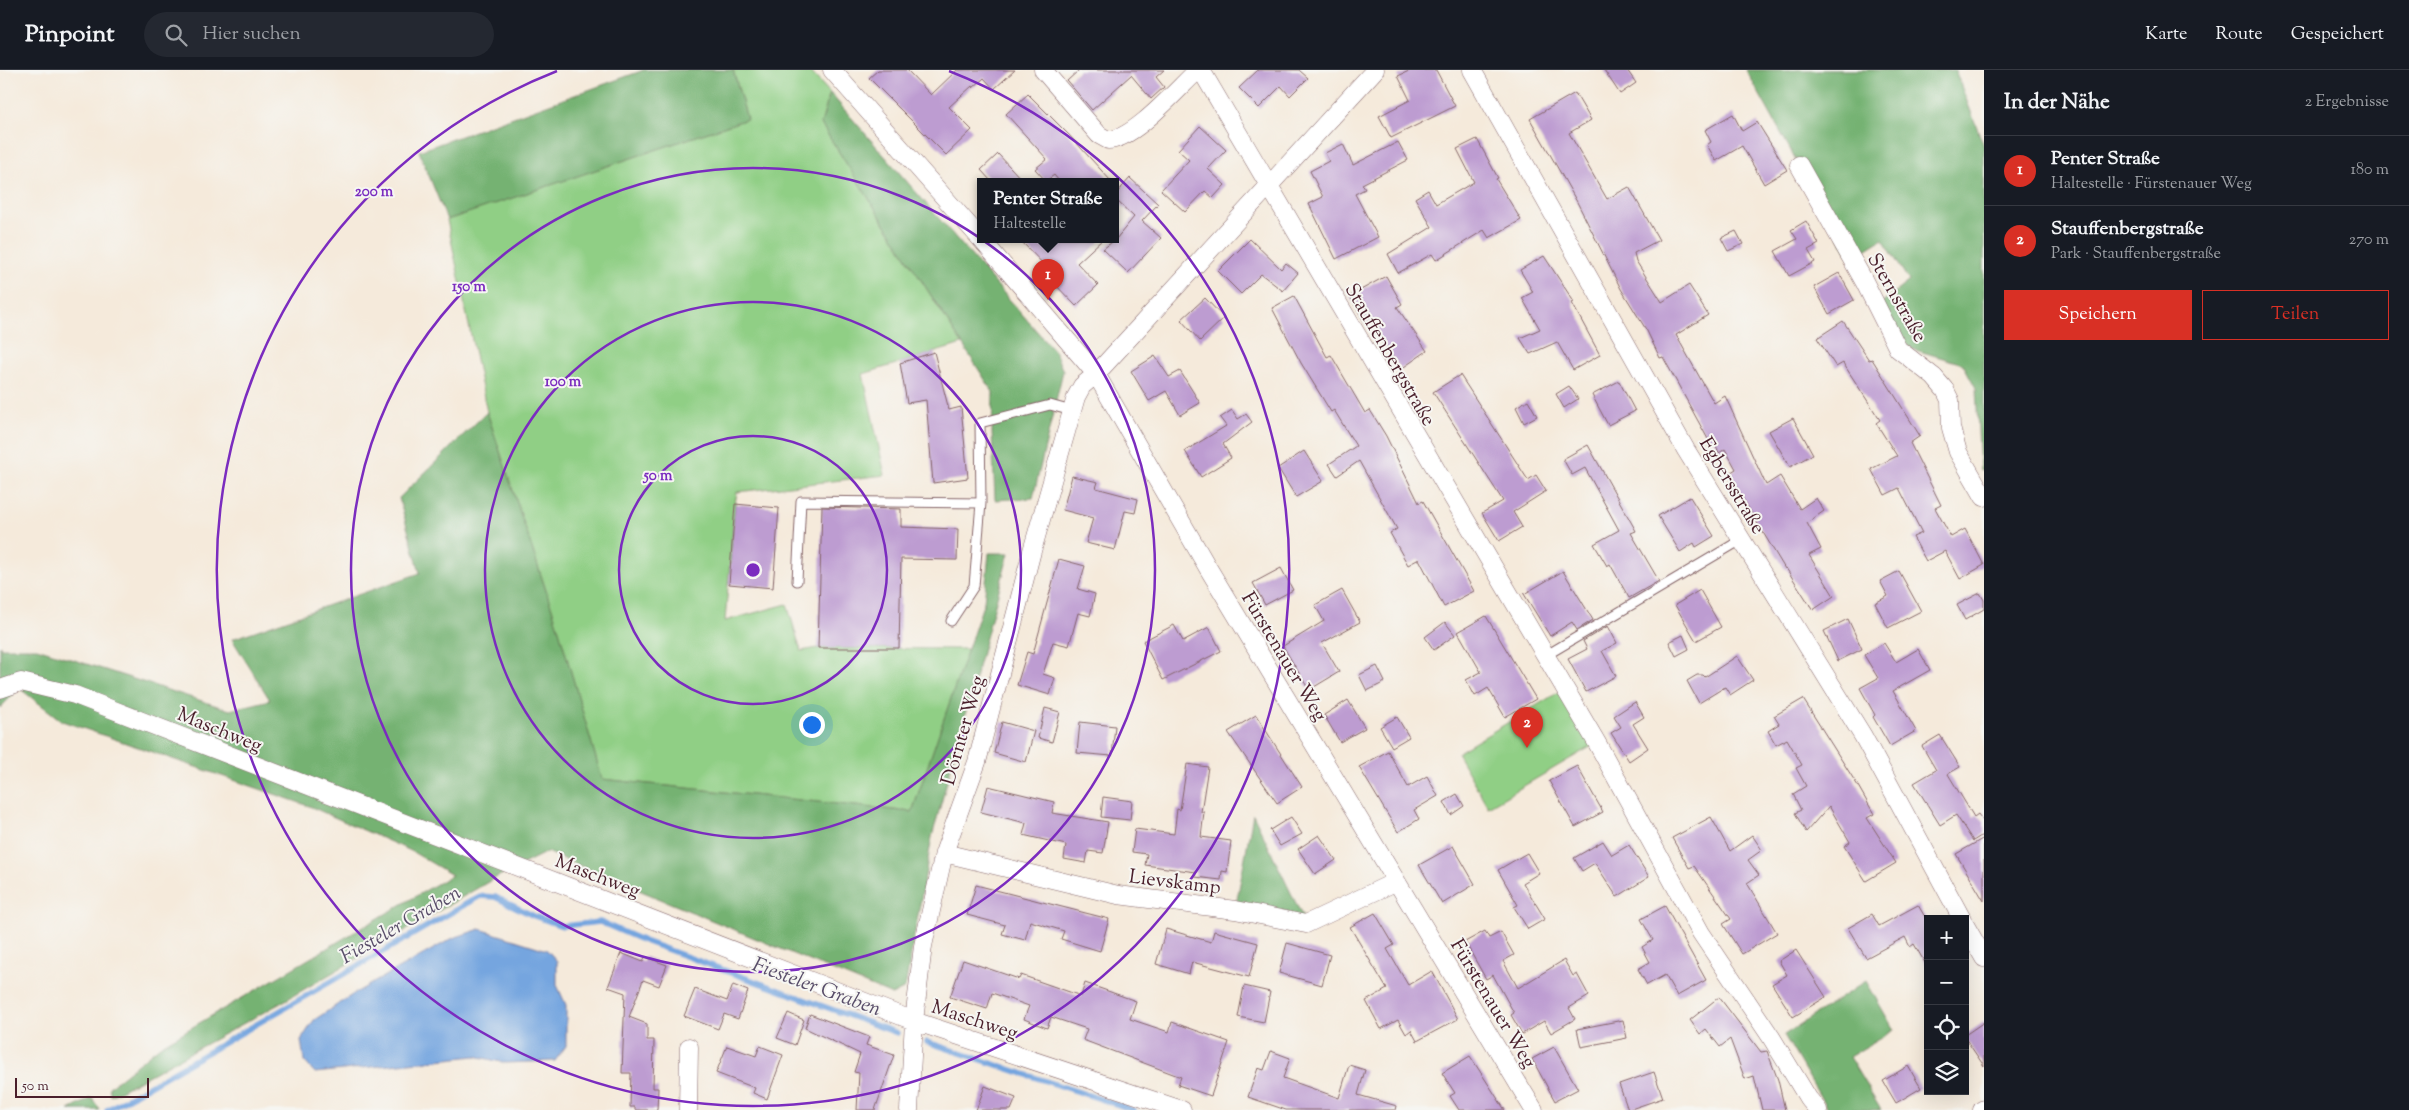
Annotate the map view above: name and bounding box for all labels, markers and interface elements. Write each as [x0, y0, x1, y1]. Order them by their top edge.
search box [144, 12, 494, 57]
text: Pinpoint [25, 18, 114, 52]
icon: search [162, 21, 190, 49]
text: Hier suchen [202, 21, 301, 48]
text: Karte [2145, 22, 2188, 48]
text: Route [2216, 22, 2263, 48]
text: Gespeichert [2291, 22, 2384, 48]
text: In der Nähe [2004, 88, 2110, 118]
text: 2 Ergebnisse [2305, 91, 2389, 114]
text: Penter Straße [2051, 146, 2160, 173]
text: 1 [2017, 159, 2023, 182]
text: 180 m [2350, 159, 2389, 182]
text: Haltestelle · Fürstenauer Weg [2051, 173, 2252, 196]
popup [977, 178, 1119, 243]
text: 200 m [355, 182, 394, 203]
text: Penter Straße [994, 186, 1102, 213]
text: Haltestelle [994, 213, 1066, 236]
text: Stauffenbergstraße [2051, 216, 2204, 243]
text: 2 [2016, 229, 2024, 252]
text: 270 m [2349, 229, 2389, 252]
text: Park · Stauffenbergstraße [2051, 243, 2221, 266]
street label: Sternstraße [1859, 248, 1933, 348]
pin: 1 [1032, 259, 1064, 300]
text: 150 m [452, 277, 486, 298]
street label: Stauffenbergstraße [1336, 278, 1442, 432]
button: Speichern [2004, 290, 2192, 340]
button: Teilen [2202, 290, 2389, 340]
text: 100 m [545, 372, 582, 393]
street label: Egbersstraße [1690, 432, 1771, 540]
text: 50 m [643, 466, 673, 487]
centre of rings [744, 561, 762, 579]
street label: Fürstenauer Weg [1233, 587, 1333, 728]
street label: Dörnter Weg [935, 672, 994, 789]
street label: Maschweg [172, 701, 266, 762]
pin: 2 [1511, 707, 1543, 748]
your location [799, 712, 825, 738]
street label: Maschweg [550, 848, 644, 907]
street label: Lievskamp [1127, 863, 1222, 904]
water label: Fiesteler Graben [335, 879, 467, 973]
map controls [1924, 915, 1969, 1095]
button: + [1924, 915, 1969, 960]
street label: Fürstenauer Weg [1442, 934, 1542, 1075]
water label: Fiesteler Graben [748, 951, 885, 1025]
button: − [1924, 960, 1969, 1005]
street label: Maschweg [927, 994, 1021, 1049]
button: locate [1924, 1005, 1969, 1050]
button: layers [1924, 1050, 1969, 1095]
scale bar [15, 1075, 149, 1098]
text: 50 m [22, 1077, 49, 1097]

